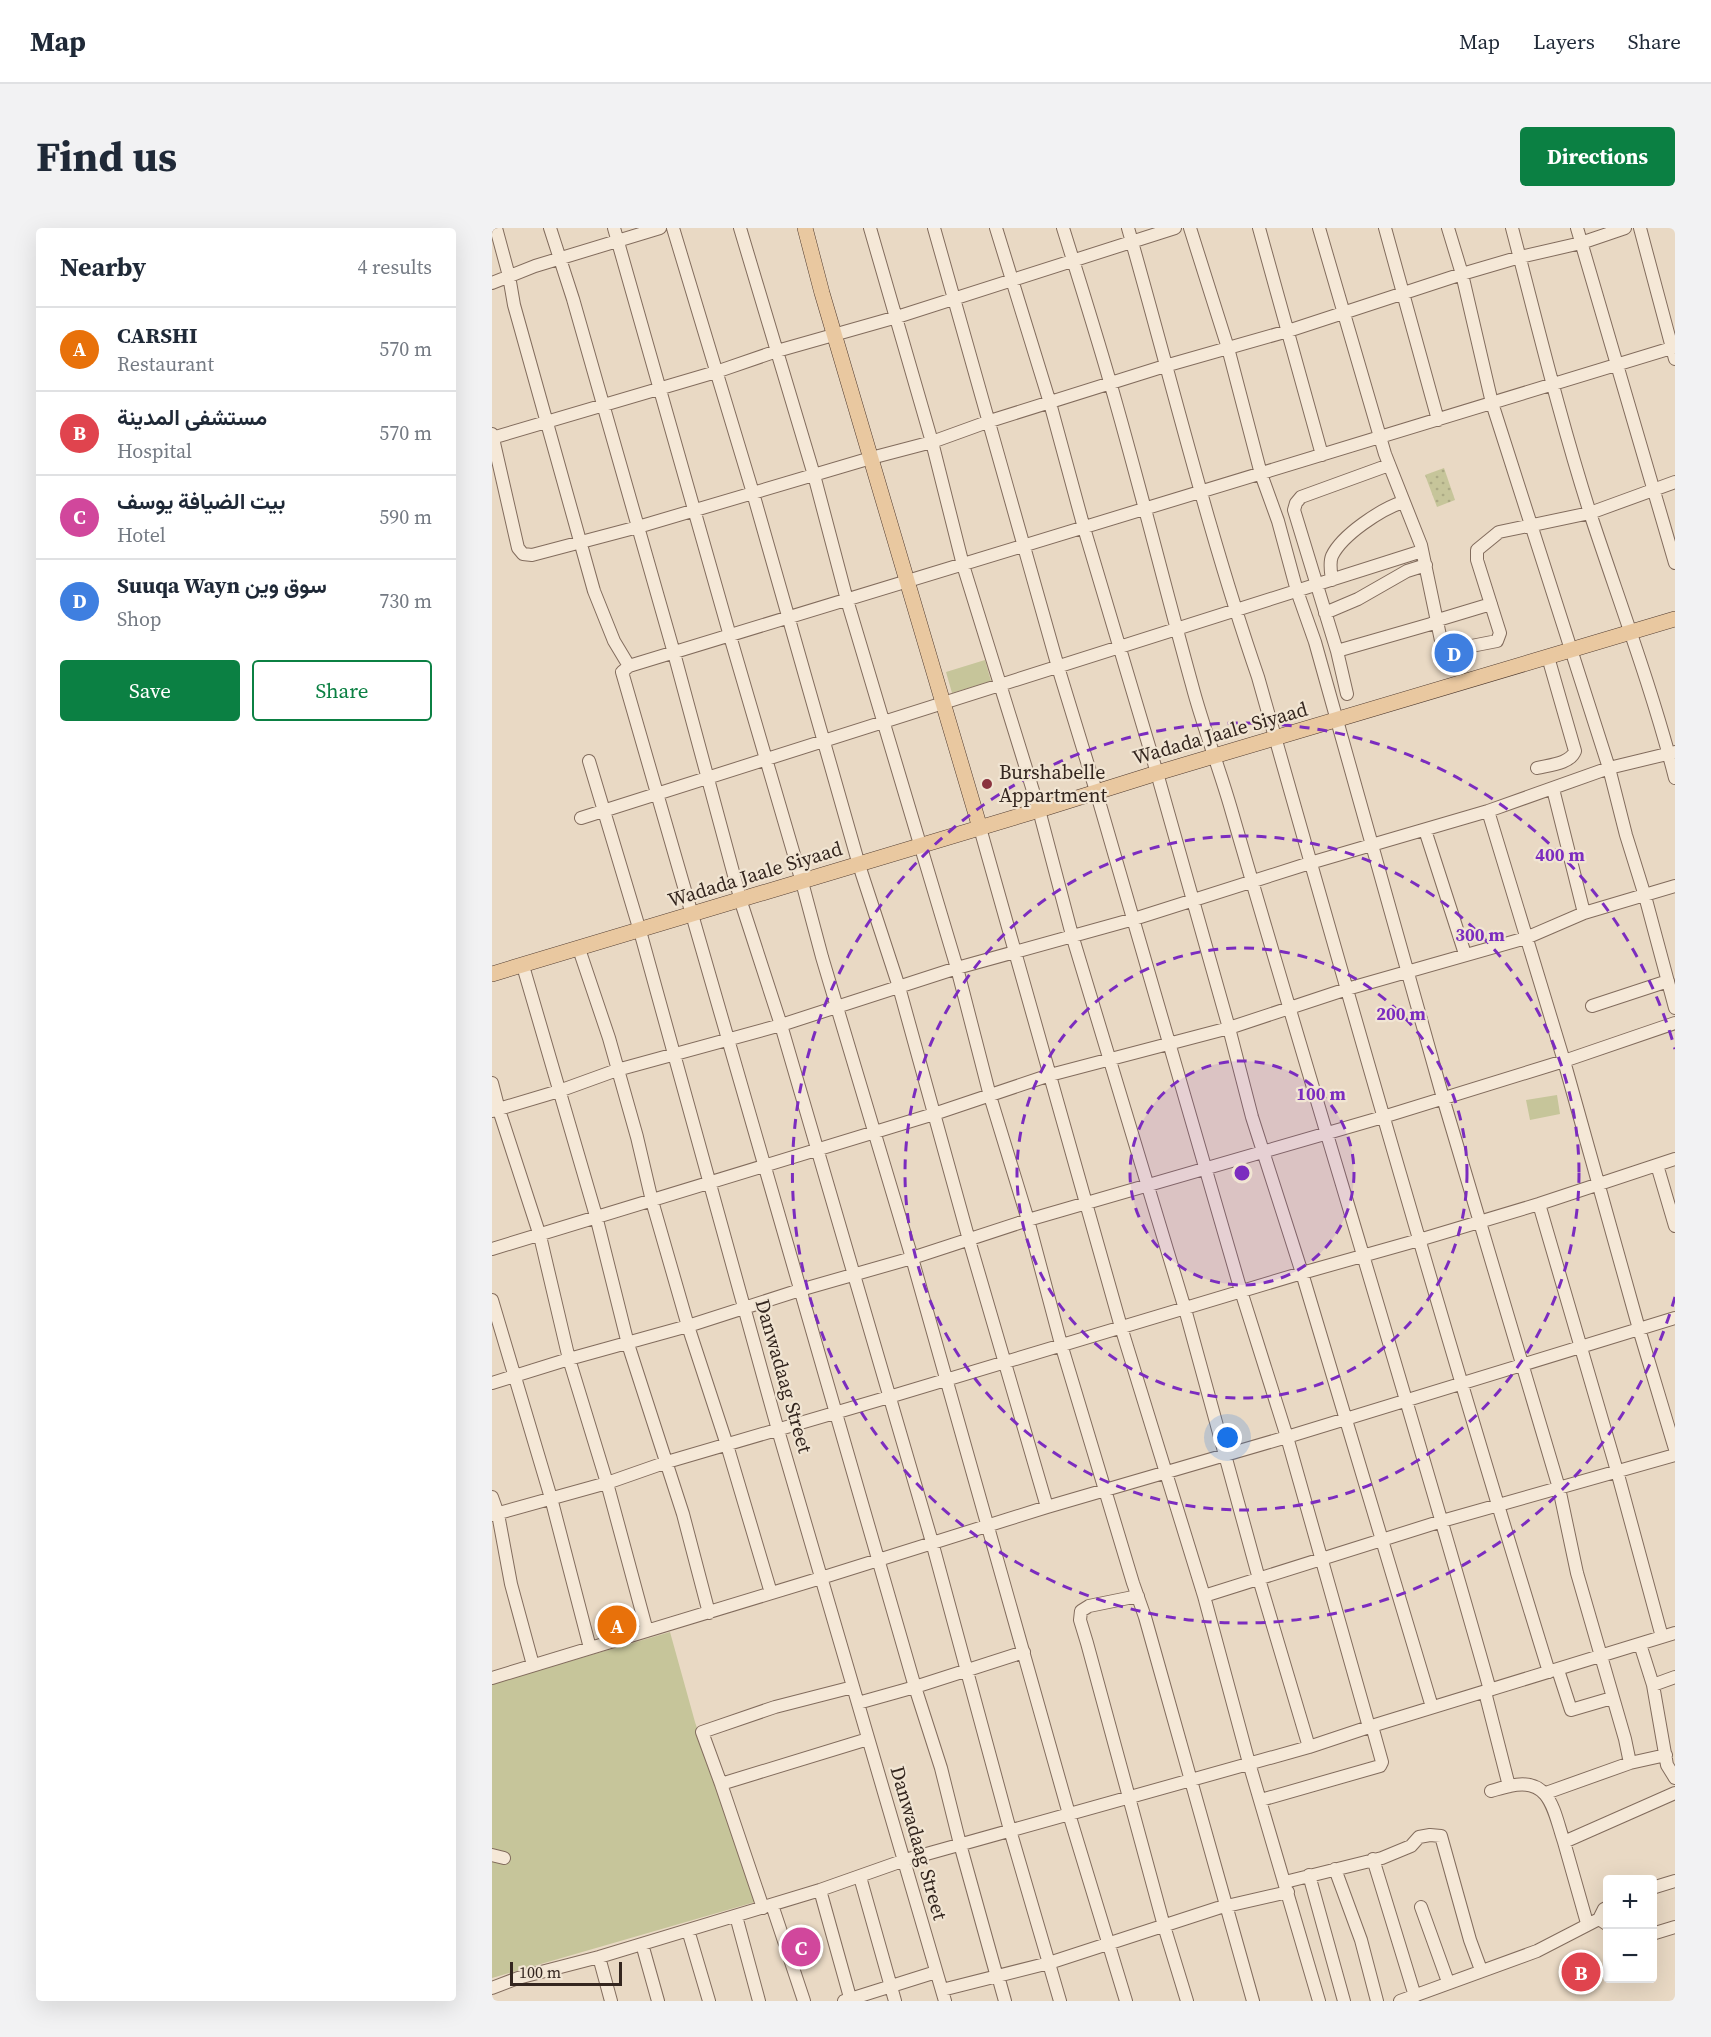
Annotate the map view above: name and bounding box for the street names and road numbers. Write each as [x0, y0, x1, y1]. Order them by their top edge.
street label: Wadada Jaale Siyaad [1129, 694, 1311, 771]
street label: Wadada Jaale Siyaad [664, 834, 846, 914]
street label: Danwadaag Street [749, 1296, 820, 1457]
street label: Danwadaag Street [884, 1763, 955, 1924]

